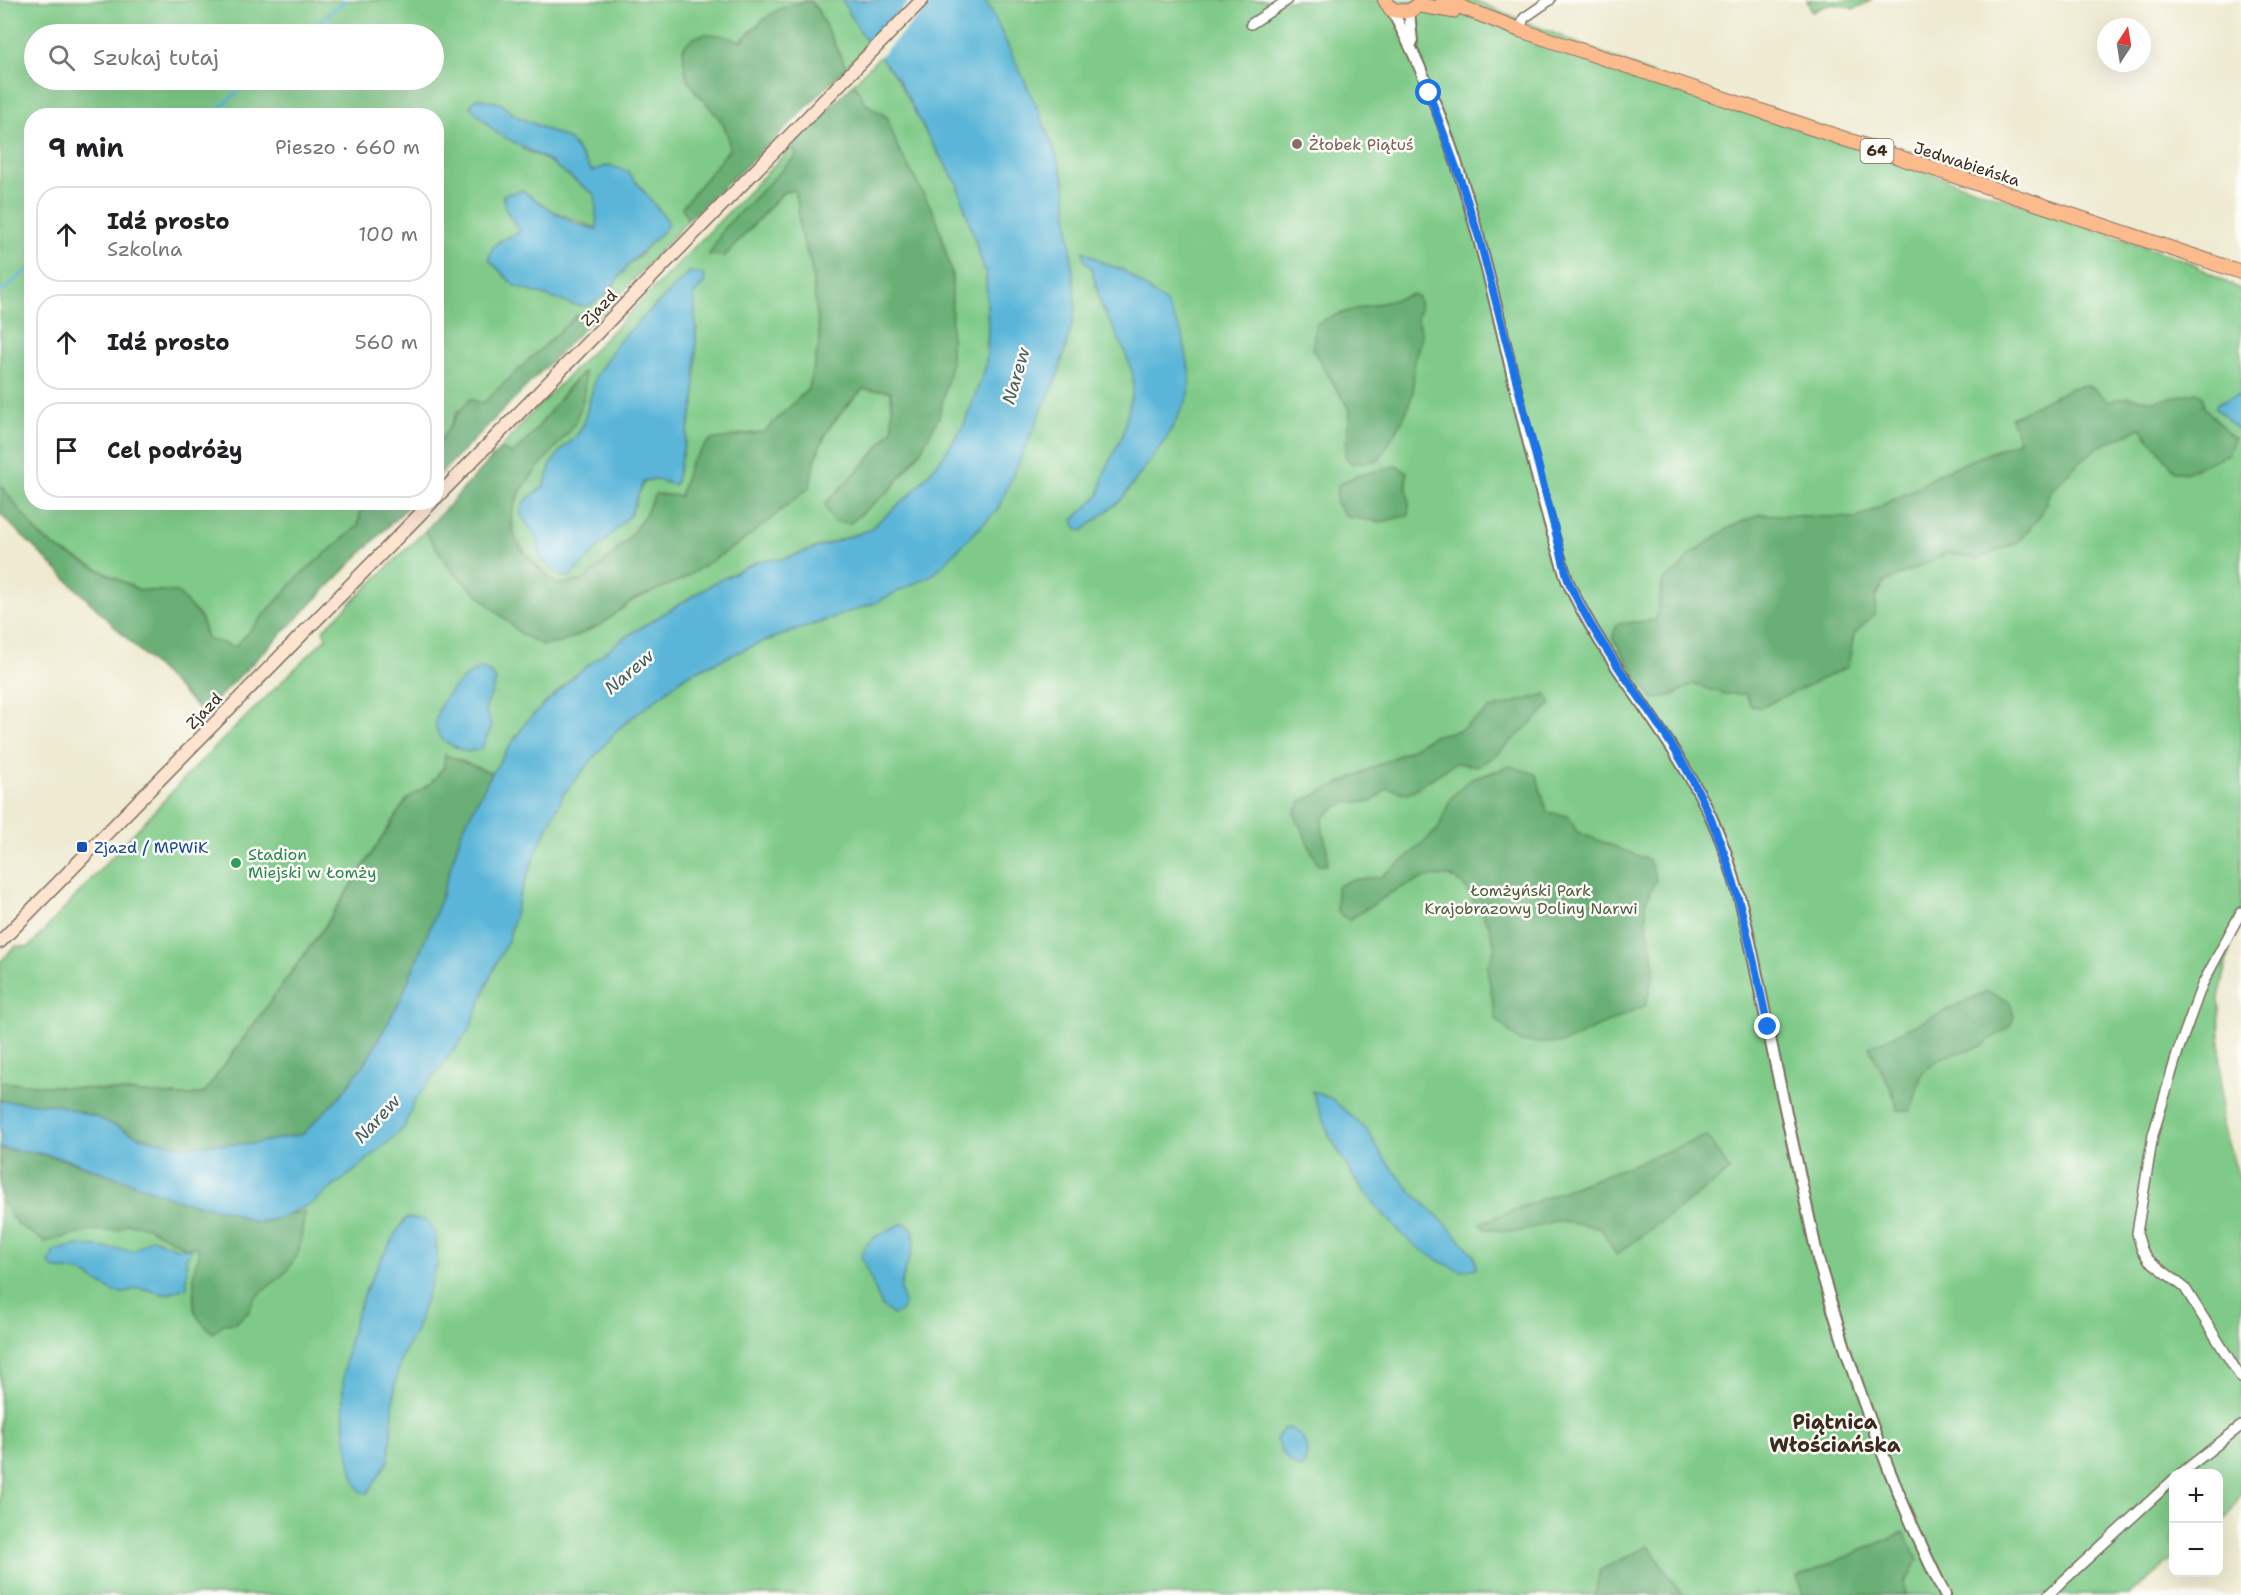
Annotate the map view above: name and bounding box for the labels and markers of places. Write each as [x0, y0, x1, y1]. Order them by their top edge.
place label: Żłobek Piątuś [1309, 134, 1414, 155]
marker: Żłobek Piątuś [1290, 137, 1304, 151]
place label: Zjazd / MPWiK [94, 837, 209, 858]
marker: Zjazd / MPWiK [75, 840, 89, 854]
place label: Stadion Miejski w Łomży [248, 844, 376, 883]
marker: Stadion Miejski w Łomży [229, 856, 243, 870]

